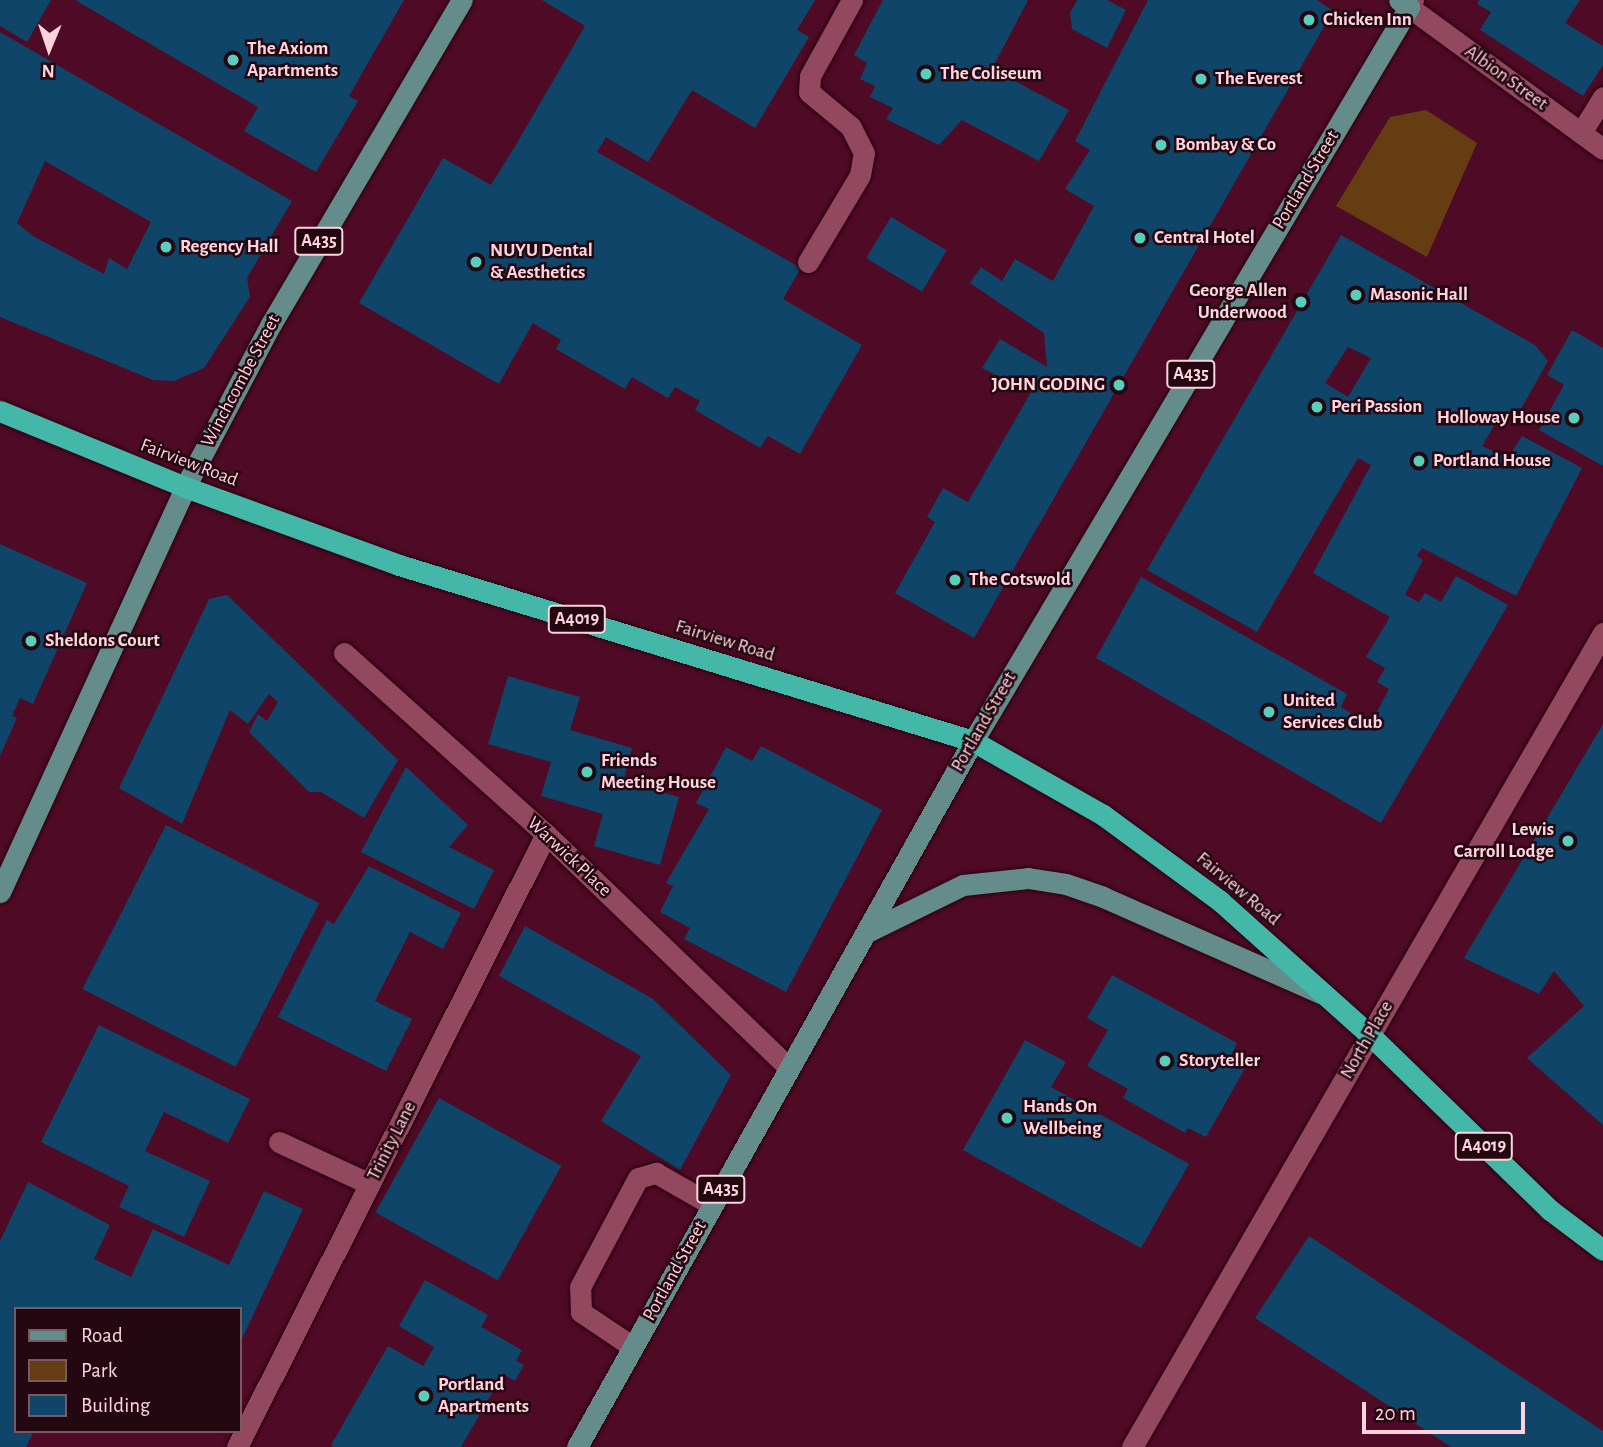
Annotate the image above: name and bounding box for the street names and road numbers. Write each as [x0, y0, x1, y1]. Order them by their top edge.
street label: Albion Street [1460, 40, 1552, 116]
street label: Portland Street [1268, 126, 1344, 234]
road number: A435 [293, 227, 345, 256]
street label: Winchcombe Street [197, 311, 285, 451]
road number: A435 [1165, 360, 1217, 388]
street label: Fairview Road [137, 434, 241, 492]
road number: A4019 [547, 604, 607, 634]
street label: Fairview Road [673, 615, 777, 667]
street label: Portland Street [946, 668, 1022, 776]
street label: Warwick Place [522, 812, 616, 902]
street label: Fairview Road [1191, 847, 1285, 931]
street label: North Place [1336, 997, 1398, 1083]
street label: Trinity Lane [362, 1098, 422, 1184]
road number: A4019 [1454, 1132, 1514, 1161]
road number: A435 [695, 1174, 747, 1204]
street label: Portland Street [638, 1217, 712, 1325]

